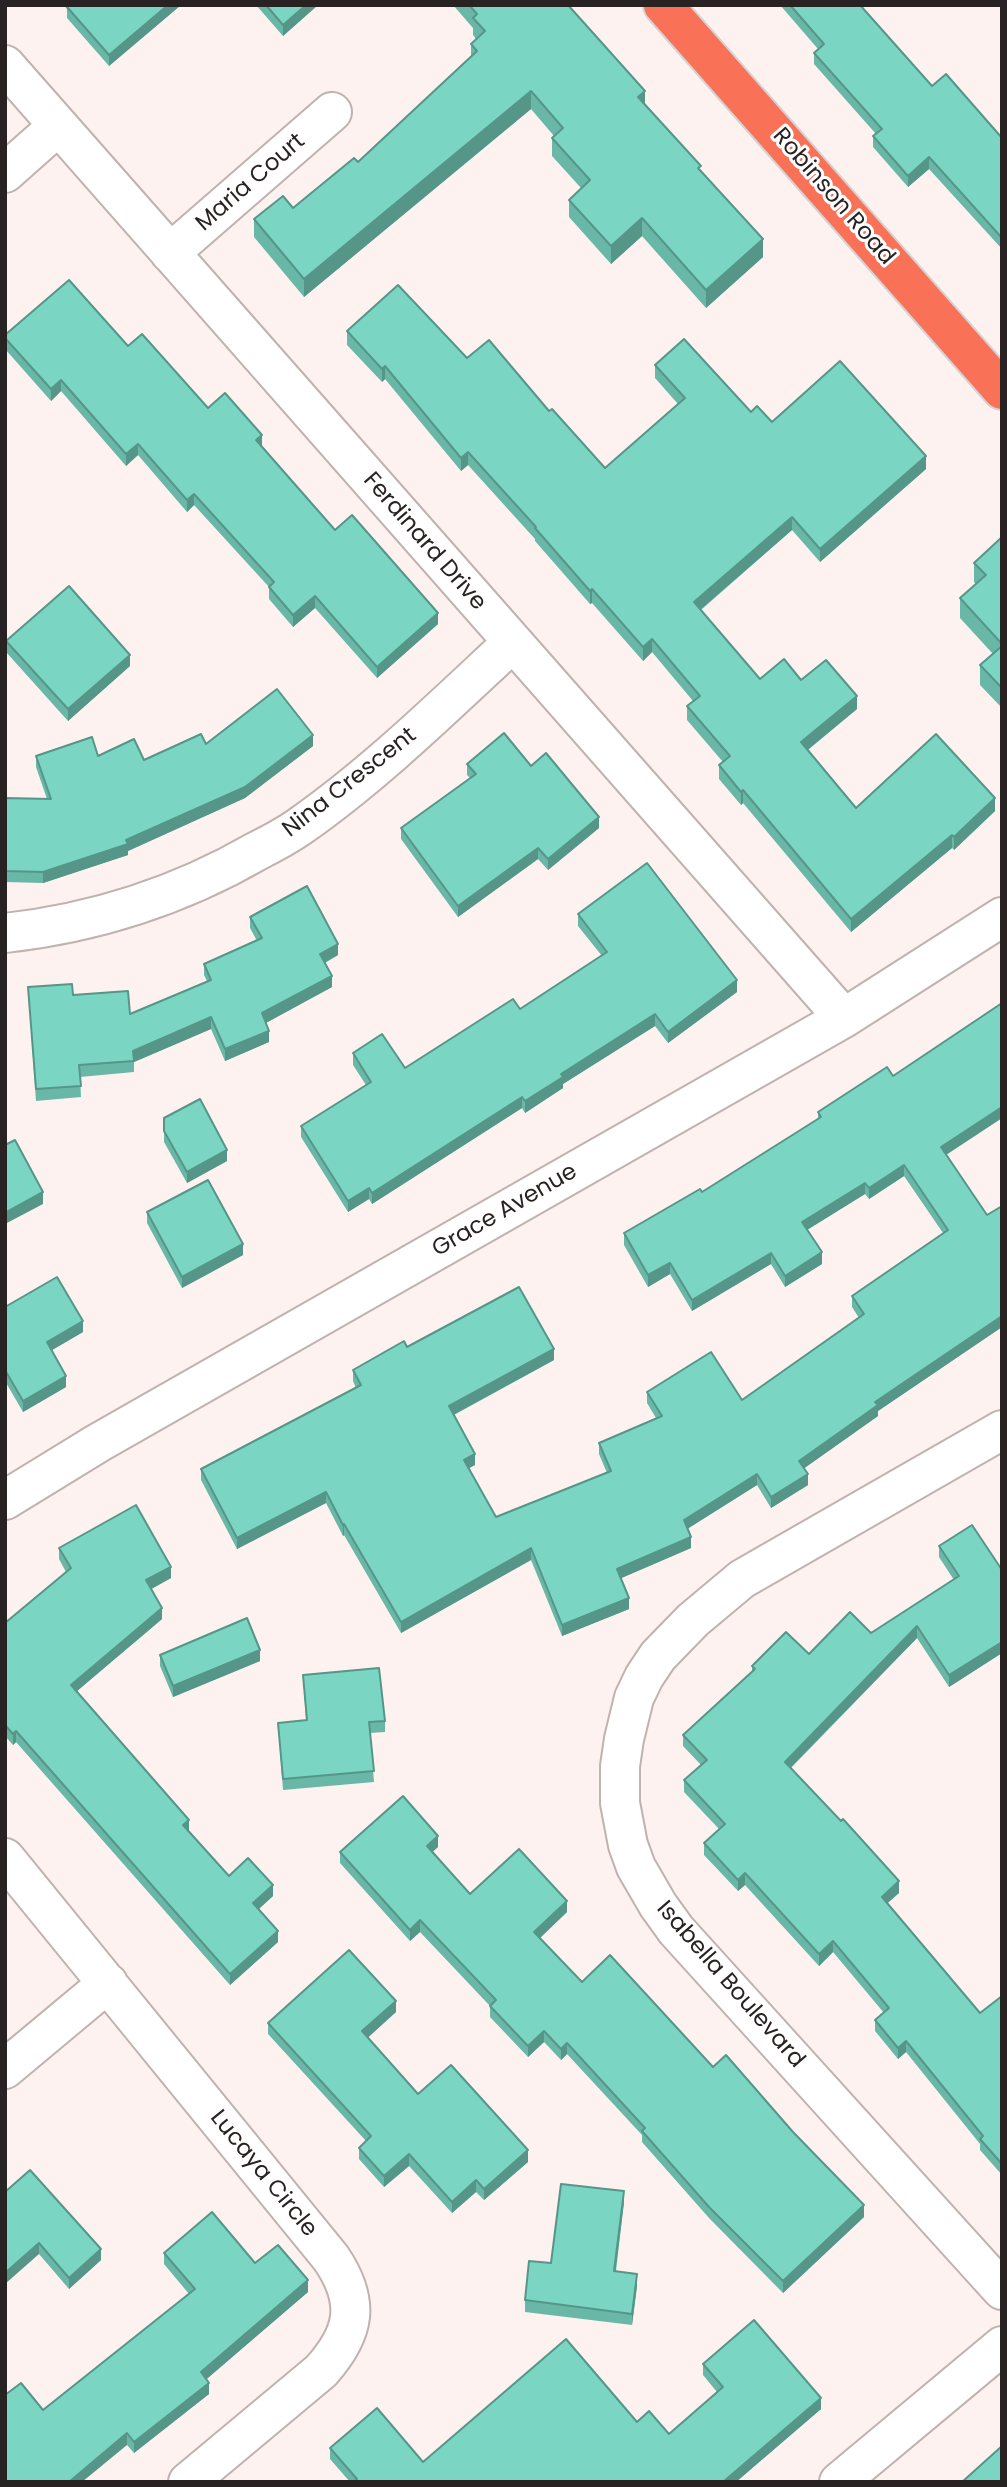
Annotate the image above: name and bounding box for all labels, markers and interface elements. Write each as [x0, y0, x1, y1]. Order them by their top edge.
street label: Robinson Road [766, 123, 900, 271]
street label: Maria Court [191, 128, 311, 238]
street label: Ferdinard Drive [357, 467, 491, 617]
street label: Nina Crescent [278, 722, 422, 844]
street label: Grace Avenue [428, 1158, 582, 1264]
street label: Isabella Boulevard [650, 1896, 810, 2074]
street label: Lucaya Circle [204, 2105, 322, 2243]

